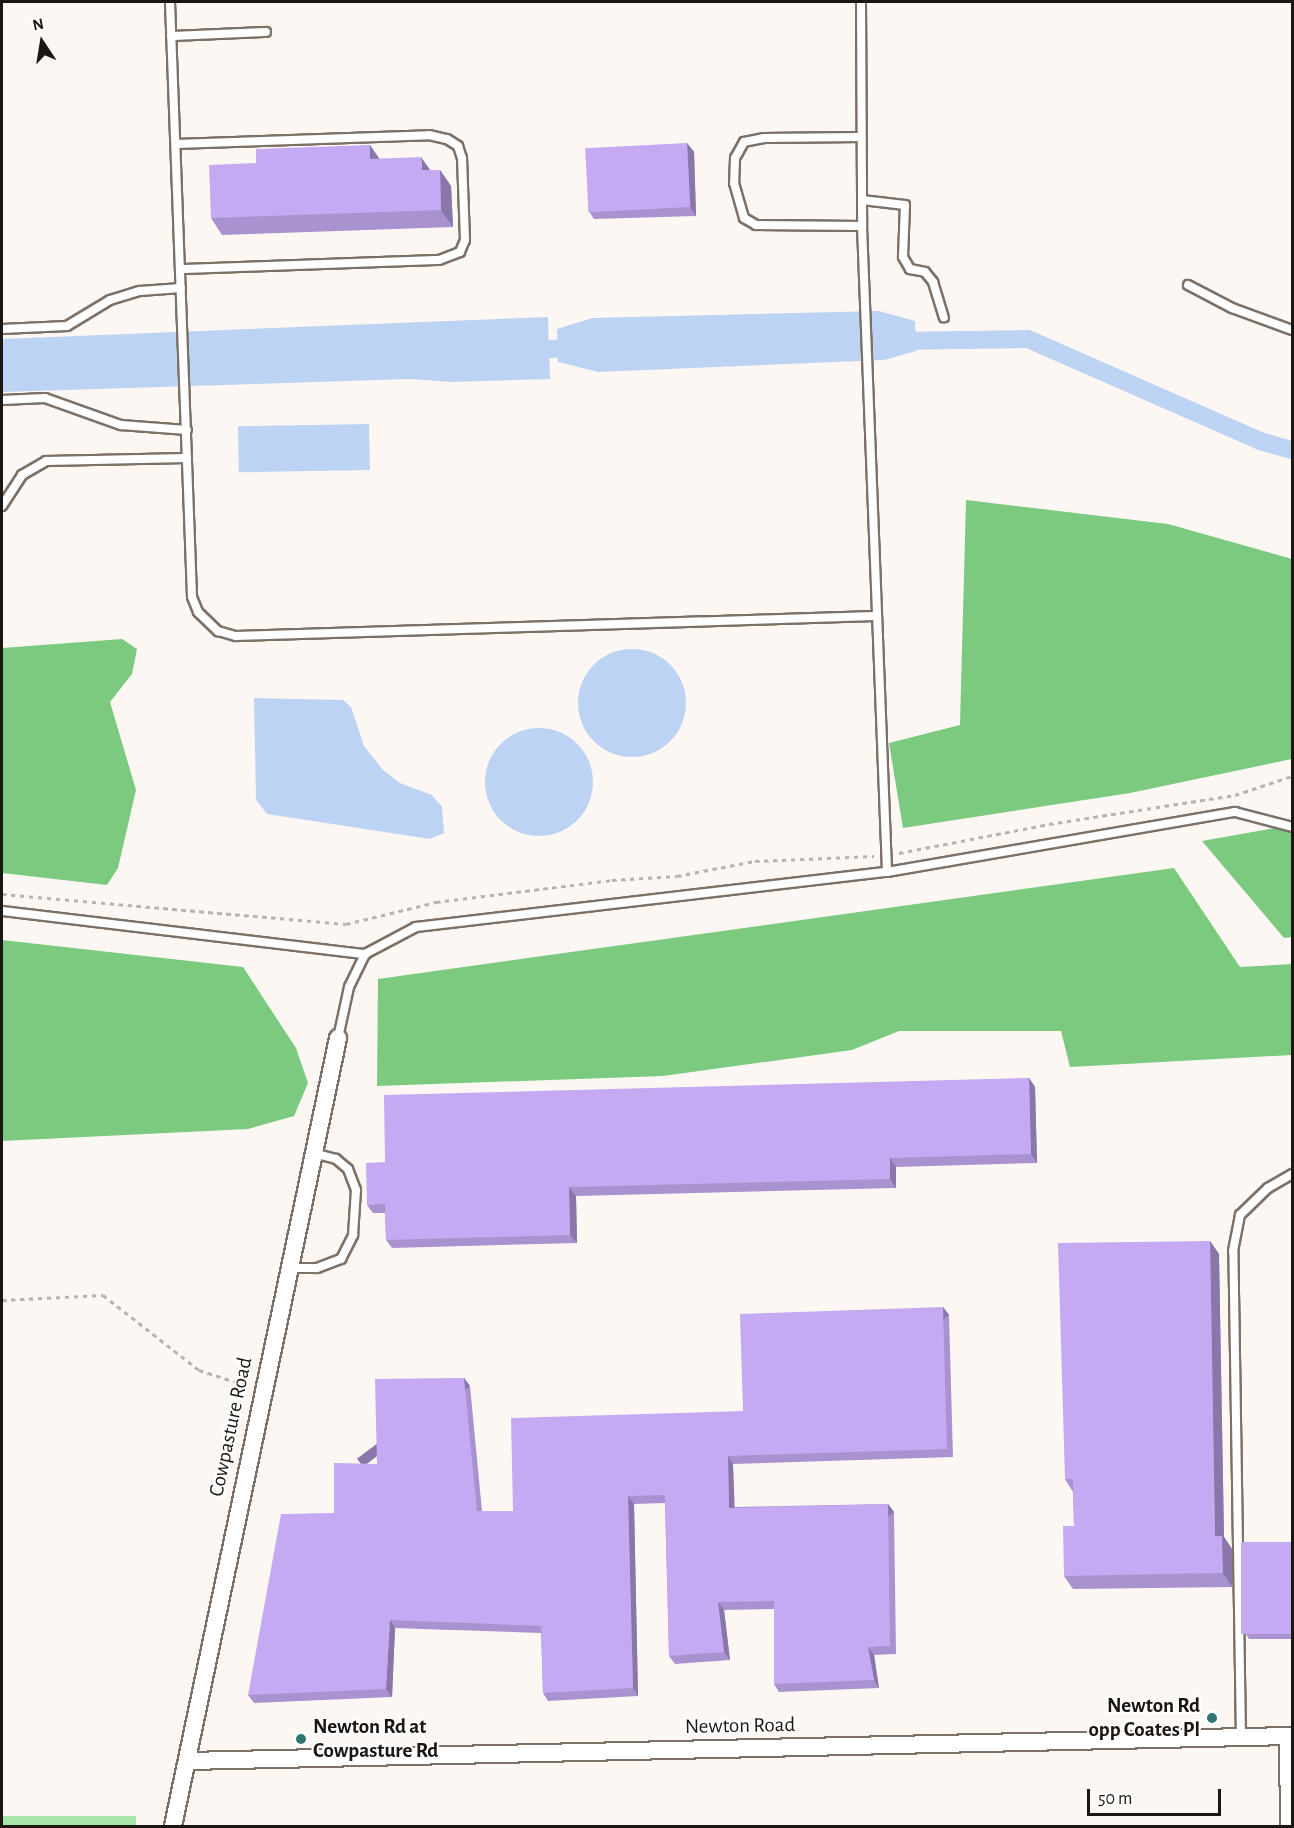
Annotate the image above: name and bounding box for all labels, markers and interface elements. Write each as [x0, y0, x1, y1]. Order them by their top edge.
north arrow [12, 12, 72, 72]
text: N [31, 15, 45, 33]
street label: Cowpasture Road [204, 1355, 258, 1499]
place label: Newton Rd opp Coates Pl [1088, 1693, 1200, 1743]
marker: Newton Rd opp Coates Pl [1205, 1711, 1219, 1725]
street label: Newton Road [685, 1712, 795, 1740]
place label: Newton Rd at Cowpasture Rd [313, 1714, 438, 1764]
marker: Newton Rd at Cowpasture Rd [294, 1732, 308, 1746]
scale bar [1090, 1777, 1224, 1815]
text: 50 m [1098, 1790, 1132, 1808]

